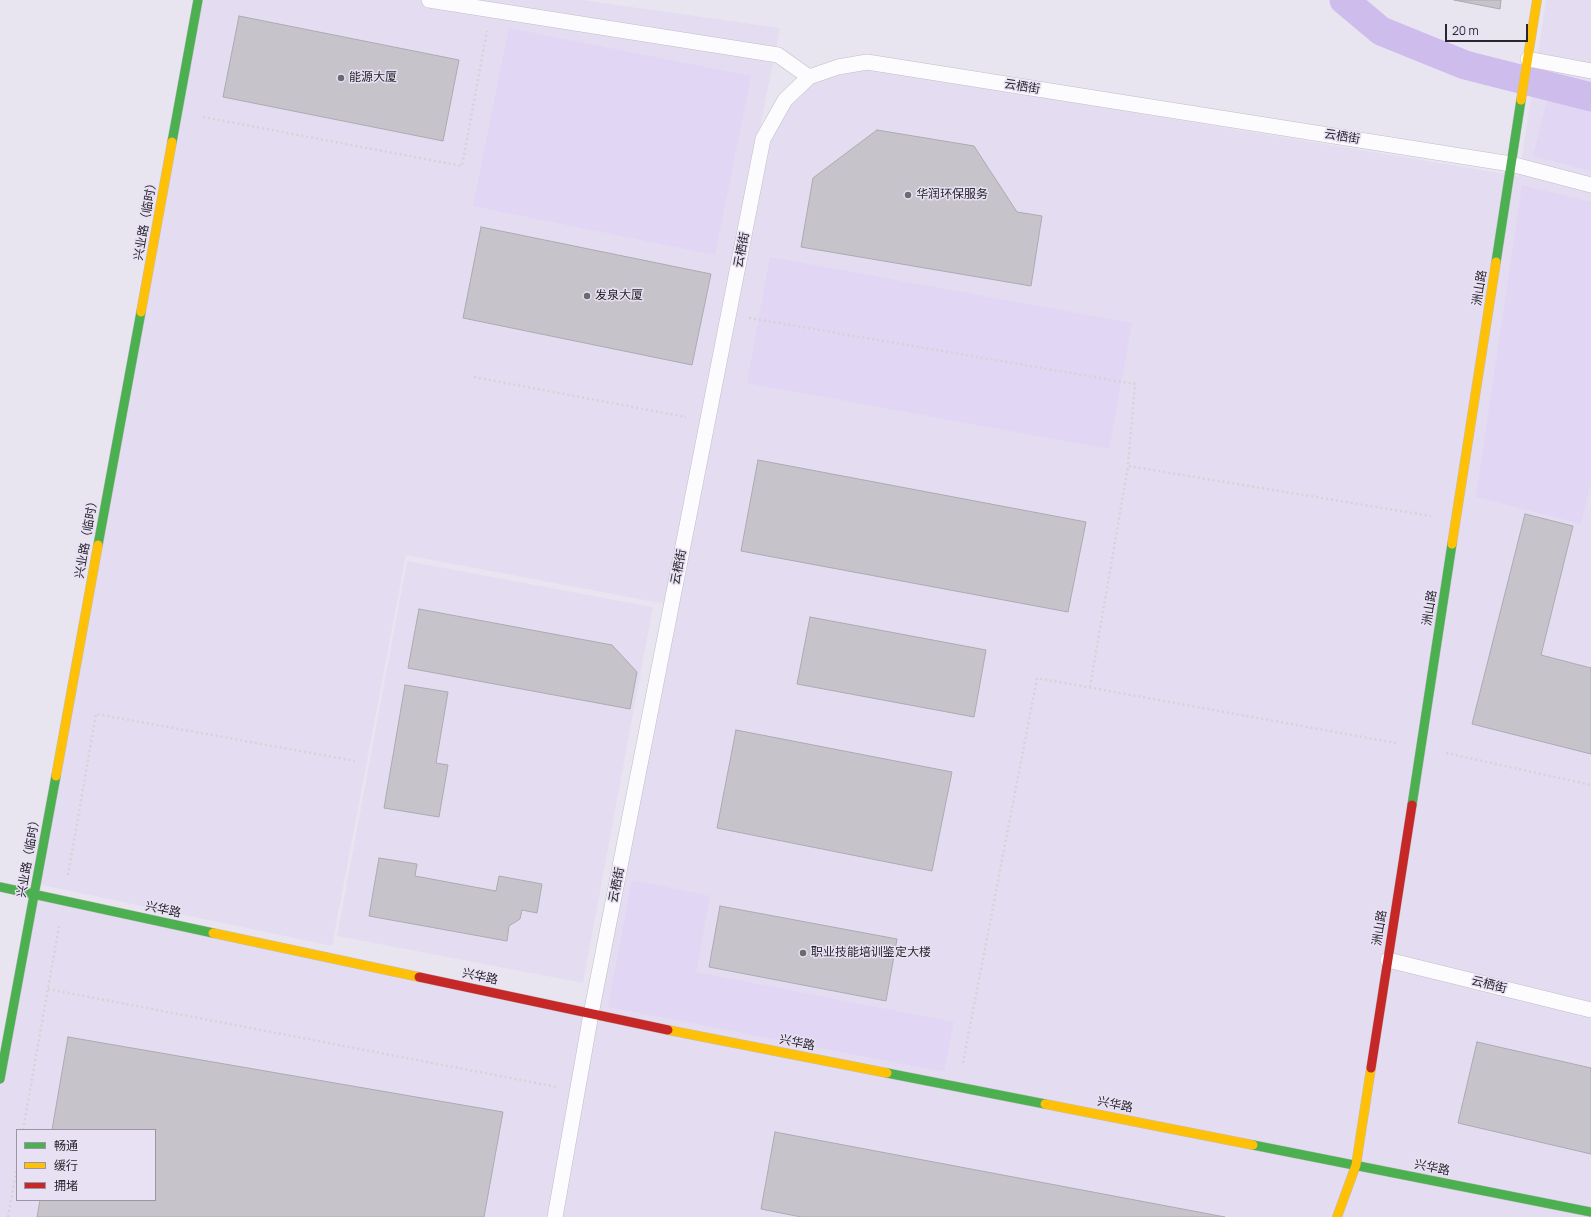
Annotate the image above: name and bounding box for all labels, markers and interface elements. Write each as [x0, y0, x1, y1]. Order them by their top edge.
scale bar [1447, 16, 1530, 42]
text: 20 m [1452, 22, 1479, 39]
place label: 能源大厦 [349, 71, 397, 85]
marker: 能源大厦 [336, 73, 346, 83]
street label: 云栖街 [1003, 77, 1041, 97]
street label: 云栖街 [1323, 127, 1361, 147]
street label: 兴业路（临时） [132, 176, 160, 262]
place label: 华润环保服务 [916, 188, 988, 202]
marker: 华润环保服务 [903, 190, 913, 200]
street label: 云栖街 [731, 231, 753, 269]
street label: 洲山路 [1470, 269, 1490, 307]
place label: 发泉大厦 [595, 289, 643, 303]
marker: 发泉大厦 [582, 291, 592, 301]
street label: 兴业路（临时） [73, 494, 101, 580]
street label: 云栖街 [668, 548, 690, 586]
street label: 洲山路 [1420, 589, 1440, 627]
street label: 兴业路（临时） [15, 813, 43, 899]
street label: 云栖街 [606, 866, 628, 904]
street label: 兴华路 [144, 899, 182, 921]
street label: 洲山路 [1370, 909, 1390, 947]
place label: 职业技能培训鉴定大楼 [811, 946, 931, 960]
marker: 职业技能培训鉴定大楼 [798, 948, 808, 958]
street label: 兴华路 [461, 966, 499, 988]
street label: 云栖街 [1470, 974, 1508, 996]
street label: 兴华路 [778, 1032, 816, 1054]
street label: 兴华路 [1096, 1094, 1134, 1116]
legend [16, 1129, 156, 1201]
text: 畅通 [54, 1137, 78, 1154]
text: 缓行 [54, 1157, 78, 1174]
street label: 兴华路 [1413, 1157, 1451, 1179]
text: 拥堵 [54, 1177, 78, 1194]

